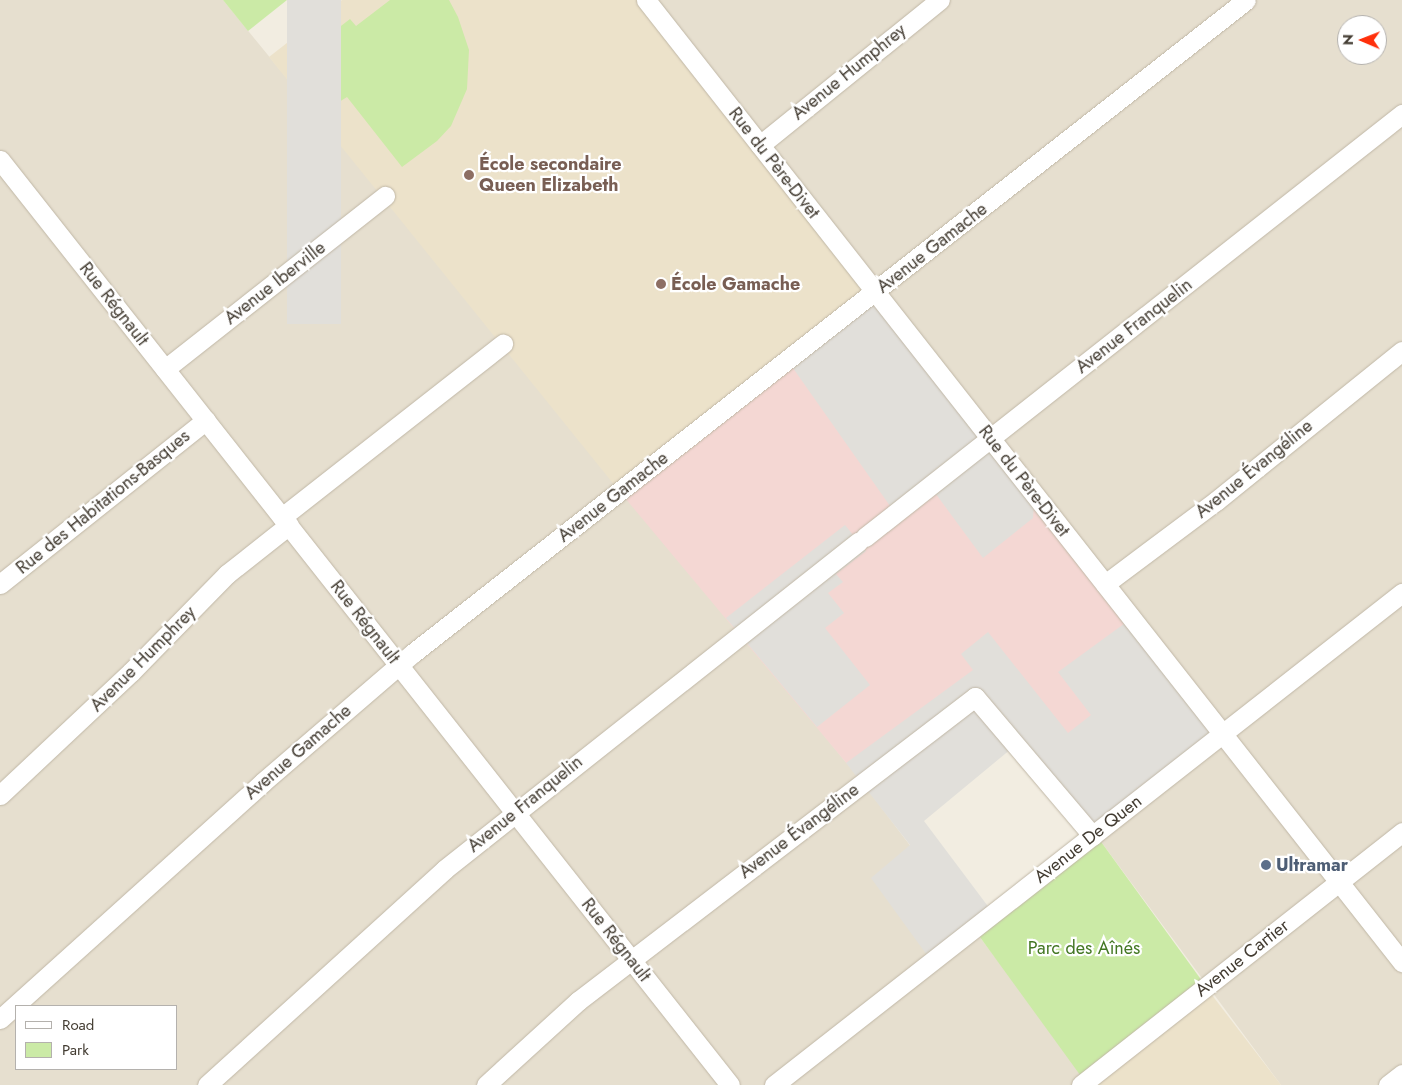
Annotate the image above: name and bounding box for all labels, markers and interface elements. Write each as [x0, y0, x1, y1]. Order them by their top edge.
north arrow [1337, 15, 1387, 65]
street label: Avenue Humphrey [788, 19, 910, 125]
text: N [1338, 34, 1358, 45]
street label: Rue du Père-Divet [724, 103, 824, 223]
place label: École secondaire Queen Elizabeth [479, 154, 622, 196]
marker: École secondaire Queen Elizabeth [463, 169, 475, 181]
street label: Avenue Gamache [873, 198, 991, 298]
street label: Avenue Iberville [220, 237, 330, 329]
street label: Rue Régnault [75, 258, 153, 350]
place label: École Gamache [671, 273, 800, 295]
street label: Avenue Franquelin [1072, 274, 1196, 378]
marker: École Gamache [655, 278, 667, 290]
street label: Avenue Évangéline [1191, 415, 1317, 523]
street label: Rue du Père-Divet [974, 421, 1074, 541]
street label: Rue des Habitations-Basques [12, 425, 194, 579]
street label: Avenue Gamache [554, 447, 672, 547]
street label: Rue Régnault [326, 576, 404, 668]
street label: Avenue Humphrey [86, 602, 200, 716]
street label: Avenue Gamache [240, 700, 356, 804]
street label: Avenue Franquelin [463, 751, 587, 857]
street label: Avenue Évangéline [735, 779, 863, 883]
street label: Avenue De Quen [1030, 790, 1146, 888]
place label: Ultramar [1276, 854, 1348, 876]
marker: Ultramar [1260, 859, 1272, 871]
street label: Rue Régnault [577, 894, 655, 986]
street label: Avenue Cartier [1191, 915, 1293, 1001]
park label: Parc des Aînés [1028, 937, 1140, 959]
legend [15, 1005, 178, 1070]
text: Road [62, 1014, 94, 1036]
text: Park [62, 1039, 89, 1061]

